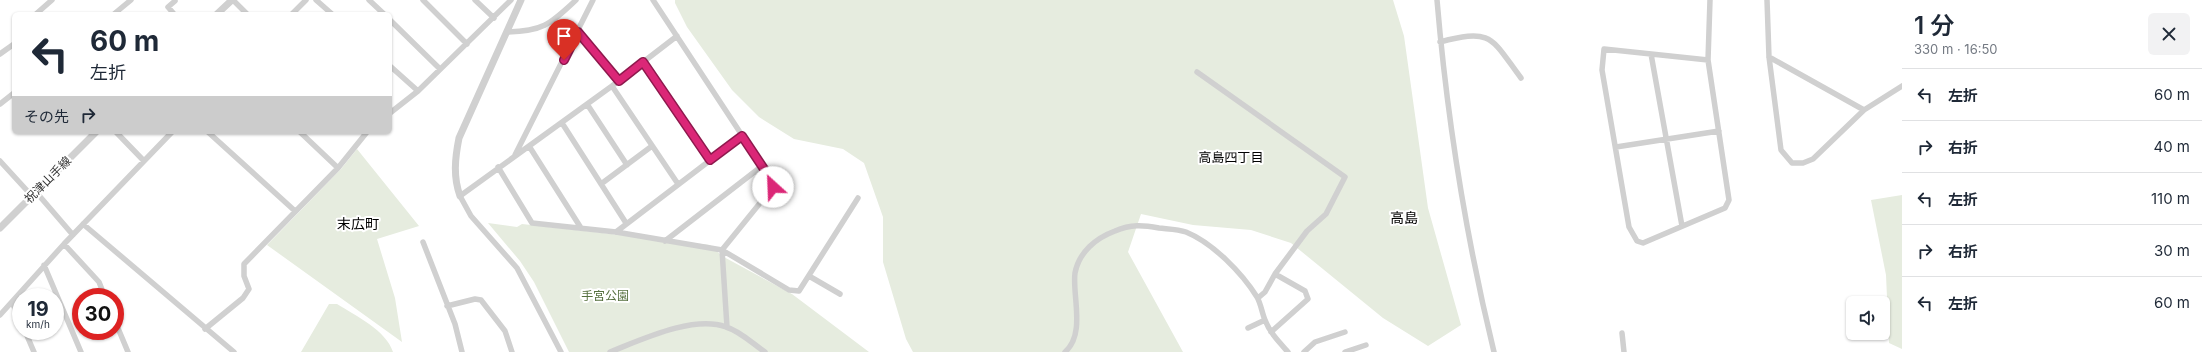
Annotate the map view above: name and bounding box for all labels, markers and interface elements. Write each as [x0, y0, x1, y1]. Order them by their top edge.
text: 1 分 [1914, 11, 1954, 40]
button: close [2148, 13, 2190, 55]
pin [547, 19, 581, 60]
text: 60 m [90, 24, 159, 58]
icon: arrive [553, 25, 575, 47]
icon: left [24, 28, 76, 80]
text: 330 m · 16:50 [1914, 41, 1998, 57]
text: 左折 [90, 62, 126, 83]
icon: left [1914, 84, 1936, 106]
text: 60 m [2154, 85, 2190, 104]
text: 左折 [1948, 86, 1978, 105]
icon: right [77, 104, 99, 126]
text: その先 [24, 107, 69, 126]
icon: right [1914, 136, 1936, 158]
text: 40 m [2153, 137, 2190, 156]
text: 右折 [1948, 138, 1978, 157]
district label: 高島四丁目 [1198, 149, 1264, 165]
street label: 祝津山手線 [21, 153, 74, 206]
position arrow [752, 166, 794, 208]
icon: left [1914, 188, 1936, 210]
text: 110 m [2151, 189, 2190, 208]
text: 左折 [1948, 190, 1978, 209]
district label: 高島 [1390, 209, 1418, 226]
district label: 末広町 [337, 215, 379, 232]
icon: right [1914, 240, 1936, 262]
text: 30 m [2154, 241, 2190, 260]
text: 右折 [1948, 242, 1978, 261]
speed limit sign: 30 [72, 288, 124, 340]
park label: 手宮公園 [581, 288, 629, 303]
icon: left [1914, 292, 1936, 314]
text: 60 m [2154, 293, 2190, 312]
text: 左折 [1948, 294, 1978, 313]
map controls [1846, 296, 1890, 340]
button: sound [1846, 296, 1890, 340]
text: 19 [27, 297, 49, 321]
text: km/h [26, 318, 50, 330]

